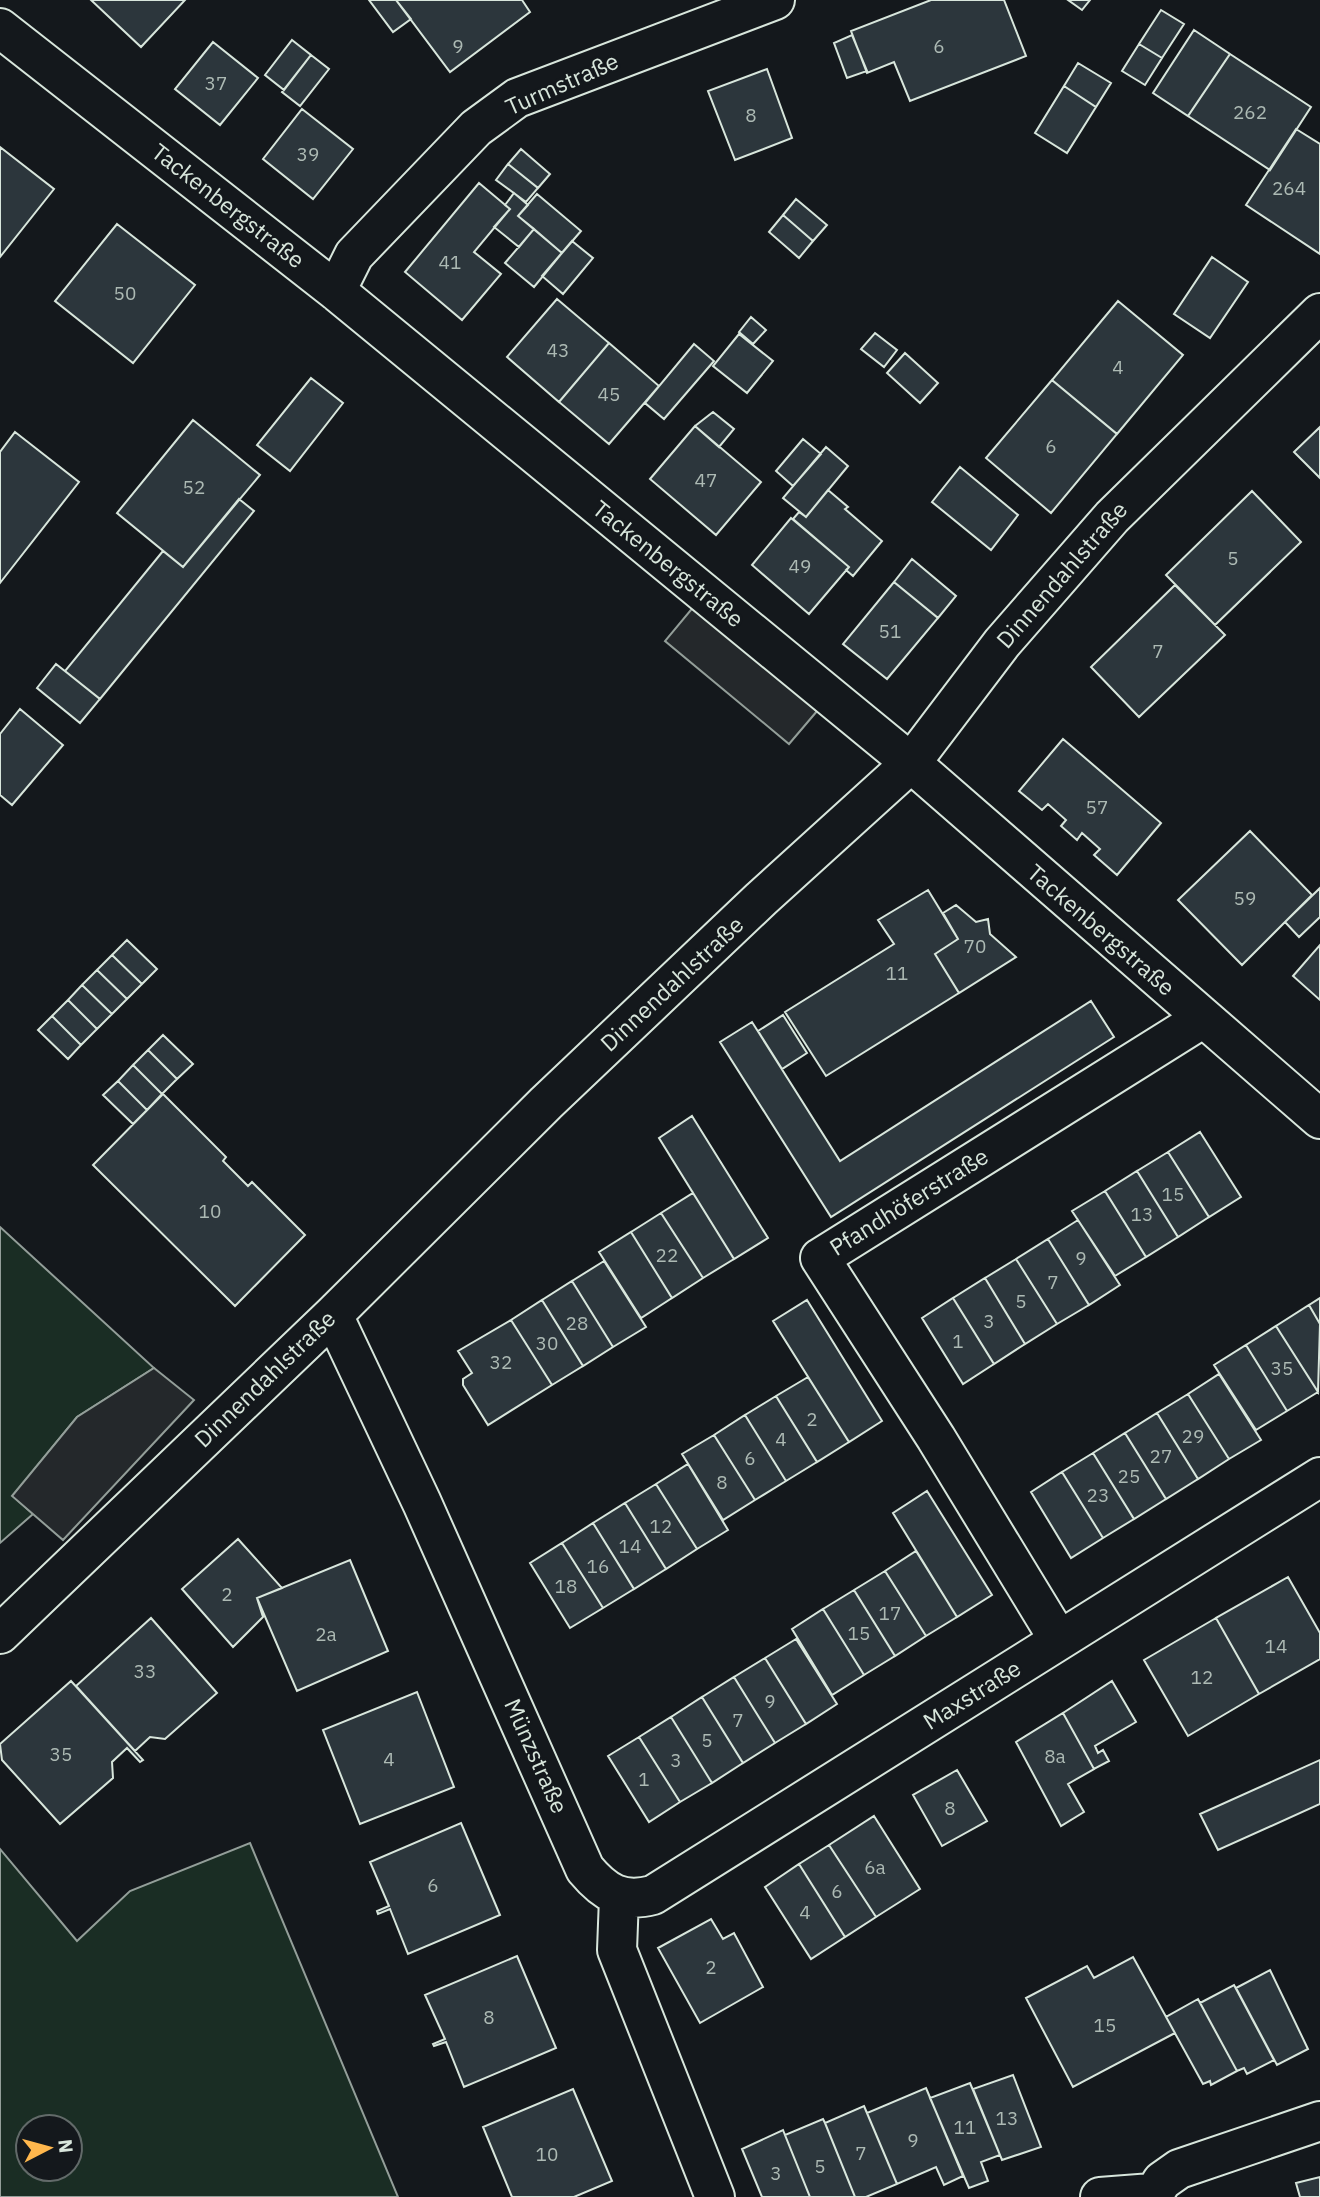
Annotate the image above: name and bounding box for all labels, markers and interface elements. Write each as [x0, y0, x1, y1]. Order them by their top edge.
house number: 9 [452, 34, 464, 58]
house number: 6 [933, 34, 945, 58]
street label: Turmstraße [500, 45, 623, 121]
house number: 37 [205, 71, 227, 95]
house number: 262 [1233, 100, 1267, 124]
house number: 8 [745, 103, 757, 127]
street label: Tackenbergstraße [146, 136, 311, 274]
house number: 39 [297, 142, 319, 166]
house number: 264 [1272, 176, 1306, 200]
house number: 41 [439, 250, 461, 274]
house number: 50 [114, 281, 136, 305]
house number: 43 [547, 338, 569, 362]
house number: 4 [1112, 355, 1124, 379]
house number: 45 [598, 382, 620, 406]
house number: 6 [1045, 434, 1057, 458]
house number: 47 [695, 468, 717, 492]
house number: 52 [183, 475, 205, 499]
street label: Tackenbergstraße [587, 493, 750, 633]
street label: Dinnendahlstraße [989, 495, 1133, 654]
house number: 5 [1227, 546, 1239, 570]
house number: 49 [789, 554, 811, 578]
house number: 51 [879, 619, 901, 643]
house number: 7 [1152, 639, 1164, 663]
house number: 57 [1086, 795, 1108, 819]
street label: Tackenbergstraße [1022, 857, 1182, 1002]
house number: 59 [1234, 886, 1256, 910]
street label: Dinnendahlstraße [593, 909, 749, 1057]
house number: 70 [964, 934, 986, 958]
house number: 11 [886, 961, 908, 985]
street label: Pfandhöferstraße [824, 1140, 993, 1262]
house number: 15 [1162, 1182, 1184, 1206]
house number: 10 [199, 1199, 221, 1223]
house number: 13 [1131, 1202, 1153, 1226]
house number: 22 [656, 1243, 678, 1267]
house number: 9 [1075, 1246, 1087, 1270]
house number: 7 [1047, 1270, 1059, 1294]
house number: 5 [1015, 1289, 1027, 1313]
street label: Dinnendahlstraße [187, 1303, 341, 1453]
house number: 3 [983, 1309, 995, 1333]
house number: 28 [566, 1311, 588, 1335]
house number: 1 [952, 1329, 964, 1353]
house number: 30 [536, 1331, 558, 1355]
house number: 32 [490, 1350, 512, 1374]
house number: 35 [1271, 1356, 1293, 1380]
house number: 2 [806, 1407, 818, 1431]
house number: 29 [1182, 1424, 1204, 1448]
house number: 4 [775, 1427, 787, 1451]
house number: 27 [1150, 1444, 1172, 1468]
house number: 6 [744, 1446, 756, 1470]
house number: 25 [1118, 1464, 1140, 1488]
house number: 8 [716, 1470, 728, 1494]
house number: 23 [1087, 1483, 1109, 1507]
house number: 12 [650, 1514, 672, 1538]
house number: 14 [619, 1534, 641, 1558]
house number: 16 [587, 1554, 609, 1578]
house number: 18 [555, 1574, 577, 1598]
house number: 2 [221, 1582, 233, 1606]
house number: 17 [879, 1601, 901, 1625]
house number: 15 [848, 1621, 870, 1645]
house number: 2a [315, 1622, 337, 1646]
house number: 14 [1265, 1634, 1287, 1658]
street label: Maxstraße [917, 1652, 1026, 1736]
house number: 33 [134, 1659, 156, 1683]
house number: 12 [1191, 1665, 1213, 1689]
house number: 9 [764, 1689, 776, 1713]
street label: Münzstraße [498, 1694, 576, 1818]
house number: 7 [732, 1708, 744, 1732]
house number: 5 [701, 1728, 713, 1752]
house number: 35 [50, 1742, 72, 1766]
house number: 8a [1044, 1744, 1066, 1768]
house number: 4 [383, 1747, 395, 1771]
house number: 3 [670, 1748, 682, 1772]
house number: 1 [638, 1767, 650, 1791]
house number: 8 [944, 1796, 956, 1820]
house number: 6a [864, 1855, 886, 1879]
house number: 6 [427, 1873, 439, 1897]
house number: 6 [831, 1879, 843, 1903]
house number: 4 [799, 1900, 811, 1924]
house number: 2 [705, 1955, 717, 1979]
house number: 8 [483, 2005, 495, 2029]
house number: 15 [1094, 2013, 1116, 2037]
house number: 13 [996, 2106, 1018, 2130]
north arrow [14, 2113, 84, 2183]
house number: 11 [954, 2115, 976, 2139]
house number: 9 [907, 2128, 919, 2152]
text: N [53, 2138, 79, 2154]
house number: 7 [855, 2141, 867, 2165]
house number: 10 [536, 2142, 558, 2166]
house number: 5 [814, 2154, 826, 2178]
house number: 3 [770, 2161, 782, 2185]

